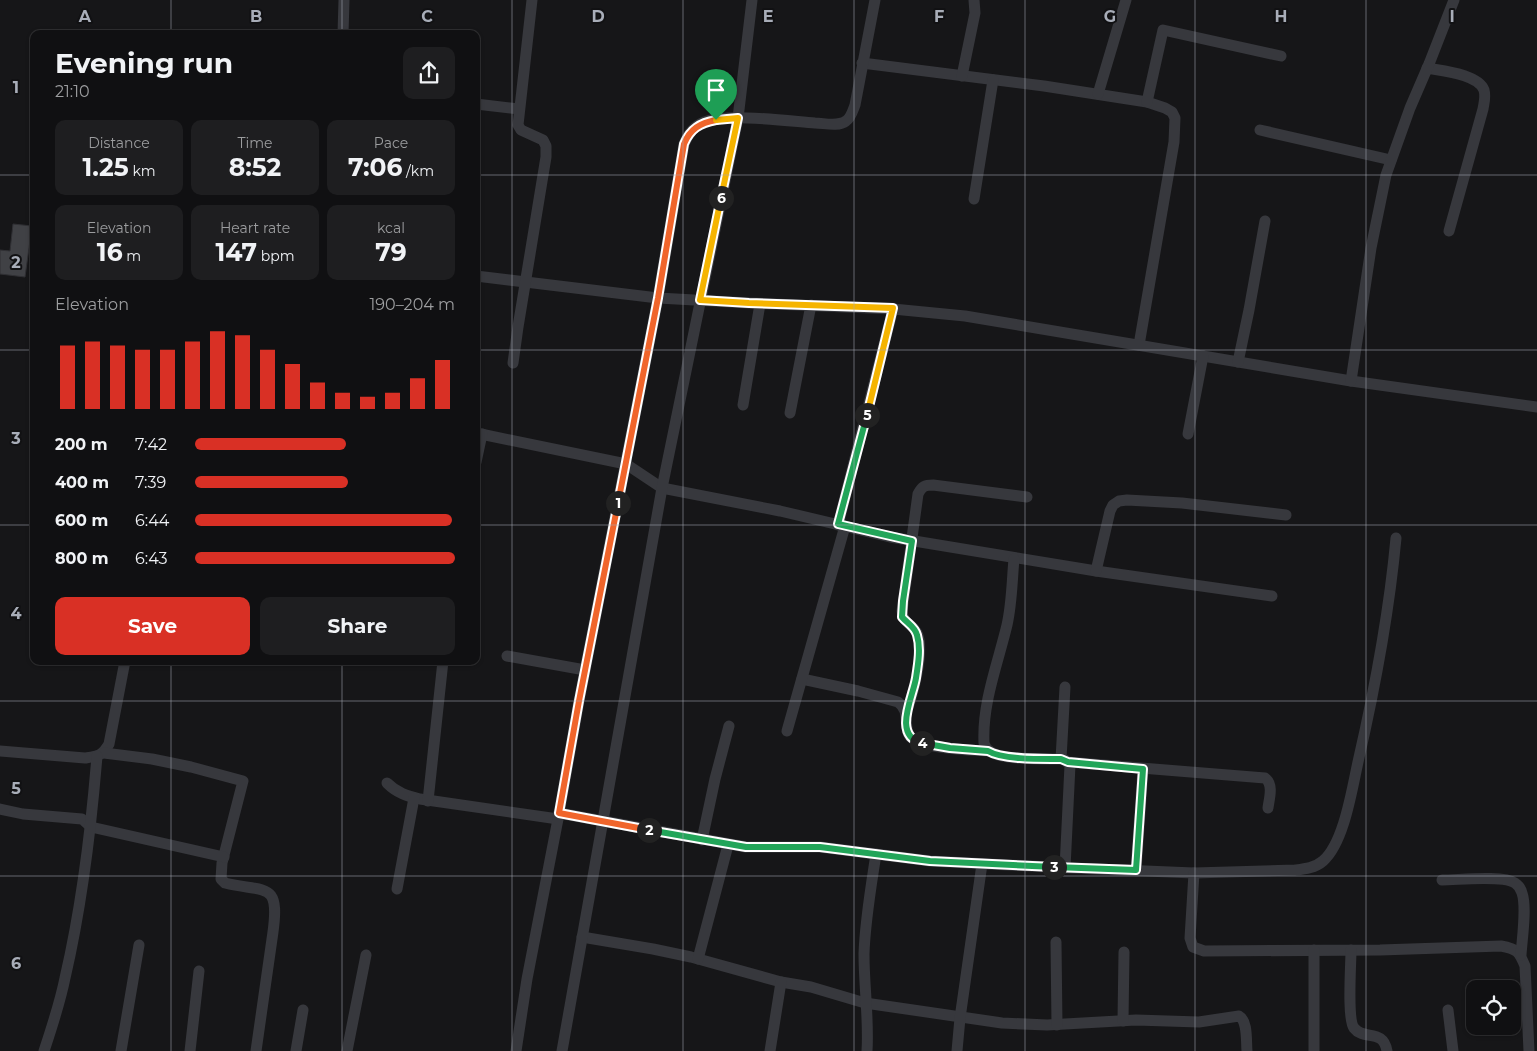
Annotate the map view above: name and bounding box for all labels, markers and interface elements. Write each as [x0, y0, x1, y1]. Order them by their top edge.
text: A [78, 7, 92, 26]
text: B [250, 7, 262, 26]
text: C [421, 7, 433, 26]
text: D [591, 7, 605, 26]
text: E [763, 7, 773, 26]
text: F [934, 7, 944, 26]
text: G [1104, 7, 1116, 26]
text: H [1275, 7, 1287, 26]
text: I [1449, 7, 1455, 26]
text: Evening run [55, 46, 233, 80]
button: share [403, 47, 455, 99]
pin [695, 69, 737, 120]
icon: arrive [702, 76, 730, 104]
text: 1 [13, 78, 19, 97]
text: 21:10 [55, 82, 90, 101]
text: Distance [88, 134, 150, 152]
text: Time [237, 134, 273, 152]
text: Pace [374, 134, 408, 152]
text: 1.25 [82, 152, 129, 182]
text: 8:52 [229, 152, 281, 182]
text: 7:06 [348, 152, 402, 182]
text: km [129, 162, 156, 180]
text: /km [402, 162, 434, 180]
pin: 6 [708, 186, 734, 210]
text: 6 [717, 189, 726, 207]
text: Elevation [87, 219, 151, 237]
text: Heart rate [220, 219, 290, 237]
text: kcal [377, 219, 405, 237]
text: 16 [97, 237, 123, 267]
text: 147 [216, 237, 257, 267]
text: 79 [375, 237, 407, 267]
text: m [123, 247, 141, 265]
text: bpm [257, 247, 295, 265]
text: 2 [11, 253, 21, 272]
text: Elevation [55, 295, 129, 314]
text: 190–204 m [370, 295, 455, 314]
pin: 5 [854, 402, 880, 428]
text: 5 [863, 406, 872, 424]
text: 3 [10, 429, 21, 448]
text: 200 m [55, 435, 107, 454]
text: 7:42 [135, 435, 167, 454]
text: 400 m [55, 473, 109, 492]
text: 7:39 [135, 473, 166, 492]
pin: 1 [606, 490, 630, 516]
text: 1 [616, 494, 621, 512]
text: 600 m [55, 511, 108, 530]
text: 6:44 [135, 511, 169, 530]
text: 800 m [55, 549, 109, 568]
text: 6:43 [135, 549, 168, 568]
button: Save [55, 597, 250, 655]
button: Share [260, 597, 455, 655]
text: 4 [10, 604, 22, 623]
pin: 4 [910, 730, 934, 756]
text: 4 [918, 734, 927, 752]
text: 5 [11, 779, 21, 798]
pin: 2 [636, 818, 662, 842]
text: 2 [645, 821, 654, 839]
pin: 3 [1042, 854, 1066, 880]
text: 3 [1050, 858, 1059, 876]
text: 6 [11, 954, 21, 973]
map controls [1466, 980, 1521, 1035]
button: locate [1466, 980, 1521, 1035]

